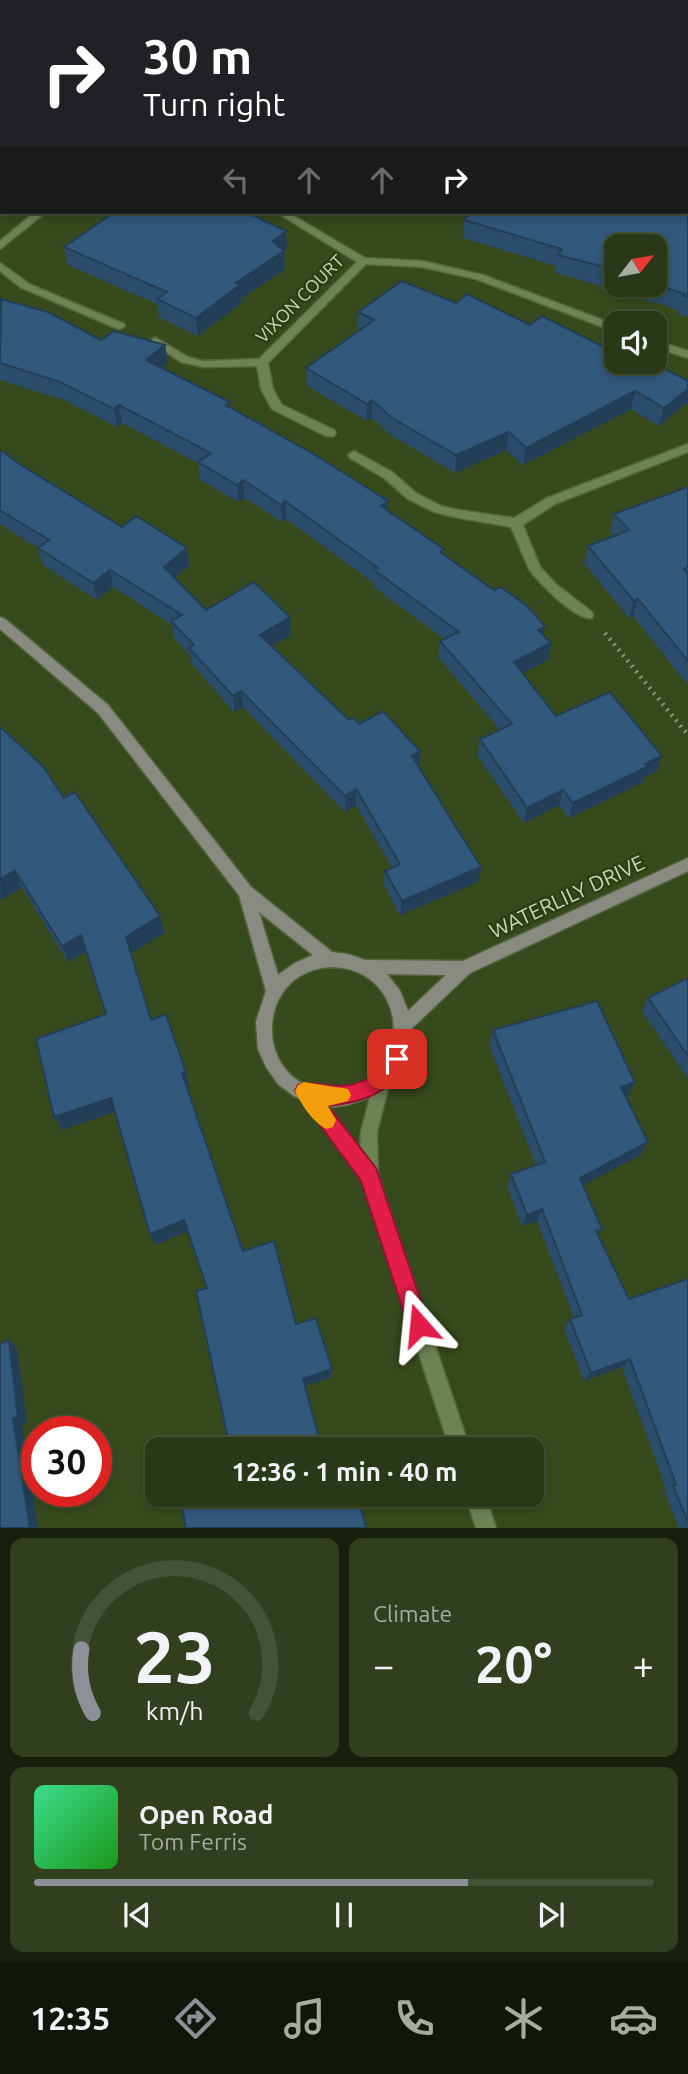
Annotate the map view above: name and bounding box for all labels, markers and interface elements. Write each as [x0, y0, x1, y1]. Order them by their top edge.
icon: right [28, 28, 119, 119]
text: 30 m [143, 28, 252, 83]
text: Turn right [143, 86, 285, 122]
icon: left [217, 161, 255, 199]
icon: ahead [290, 161, 328, 199]
icon: ahead [363, 161, 401, 199]
icon: right [436, 161, 474, 199]
north arrow [604, 234, 667, 298]
map controls [604, 234, 667, 374]
street label: VIXON COURT [251, 250, 347, 346]
button: sound [604, 311, 667, 374]
street label: WATERLILY DRIVE [485, 850, 648, 943]
pin [367, 1029, 427, 1089]
icon: arrive [378, 1040, 416, 1078]
position arrow [382, 1288, 456, 1362]
speed limit sign: 30 [21, 1416, 112, 1507]
text: 12:36 · 1 min · 40 m [231, 1457, 458, 1486]
text: Climate [373, 1601, 452, 1626]
text: 23 [133, 1616, 216, 1698]
text: 20° [475, 1635, 552, 1693]
text: − [373, 1644, 394, 1686]
text: + [633, 1644, 654, 1686]
text: km/h [146, 1697, 203, 1725]
text: Open Road [139, 1800, 273, 1829]
text: Tom Ferris [139, 1829, 247, 1854]
icon: previous [118, 1896, 156, 1934]
icon: pause [325, 1896, 363, 1934]
icon: next [532, 1896, 570, 1934]
icon: directions [171, 1994, 220, 2043]
icon: music [280, 1994, 329, 2043]
icon: phone [390, 1994, 439, 2043]
icon: climate [499, 1994, 548, 2043]
icon: car [609, 1994, 658, 2043]
text: 12:35 [30, 2000, 110, 2036]

